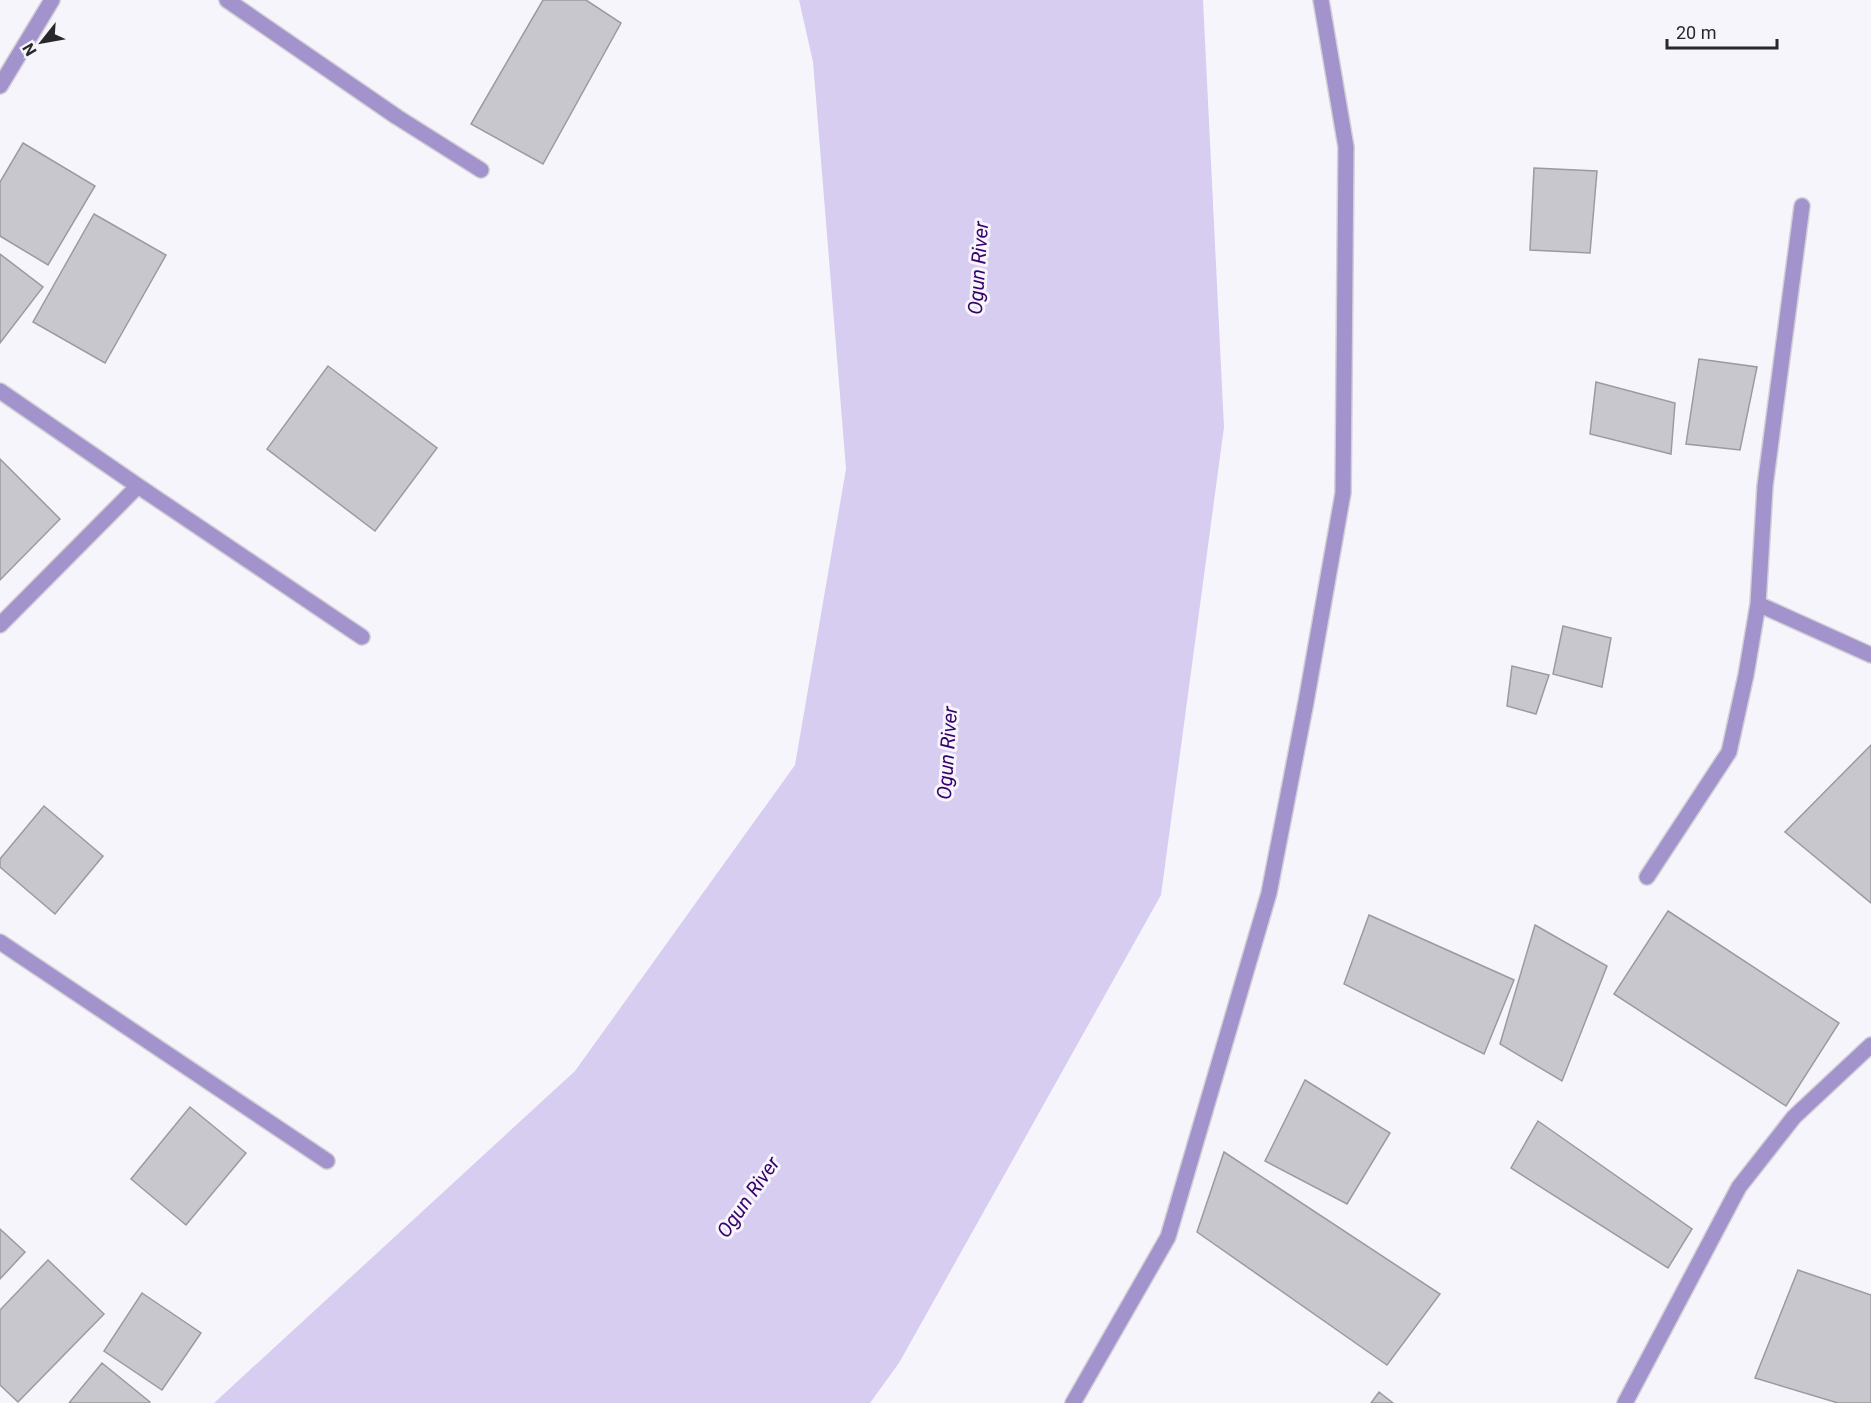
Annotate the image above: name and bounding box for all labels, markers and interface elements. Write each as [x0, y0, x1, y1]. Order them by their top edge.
north arrow [12, 12, 72, 72]
scale bar [1667, 12, 1776, 50]
text: 20 m [1676, 22, 1716, 43]
text: N [19, 40, 41, 59]
water label: Ogun River [963, 219, 993, 315]
water label: Ogun River [932, 704, 962, 800]
water label: Ogun River [711, 1151, 785, 1242]

